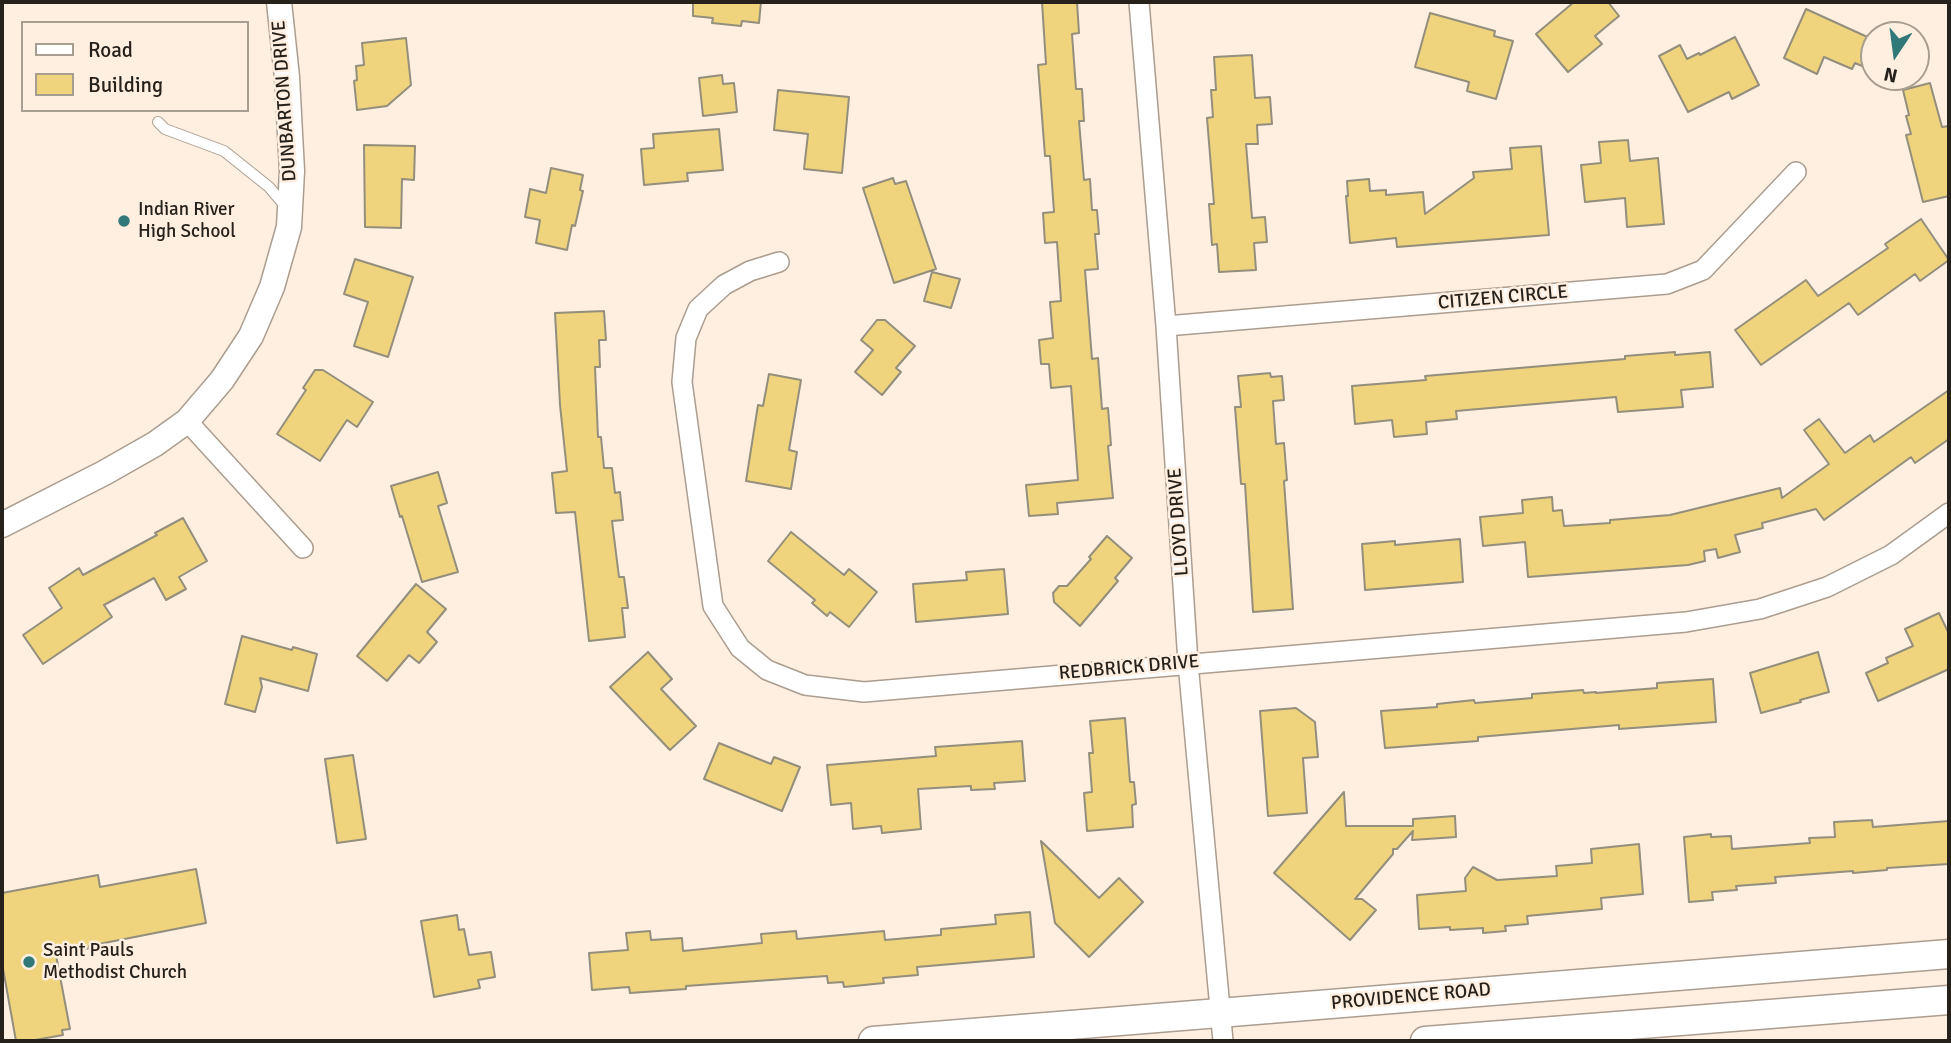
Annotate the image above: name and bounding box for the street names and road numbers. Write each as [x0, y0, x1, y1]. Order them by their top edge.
street label: DUNBARTON DRIVE [268, 20, 302, 182]
street label: CITIZEN CIRCLE [1437, 281, 1569, 315]
street label: LLOYD DRIVE [1164, 467, 1194, 577]
street label: REDBRICK DRIVE [1058, 651, 1200, 685]
street label: PROVIDENCE ROAD [1330, 979, 1492, 1015]

